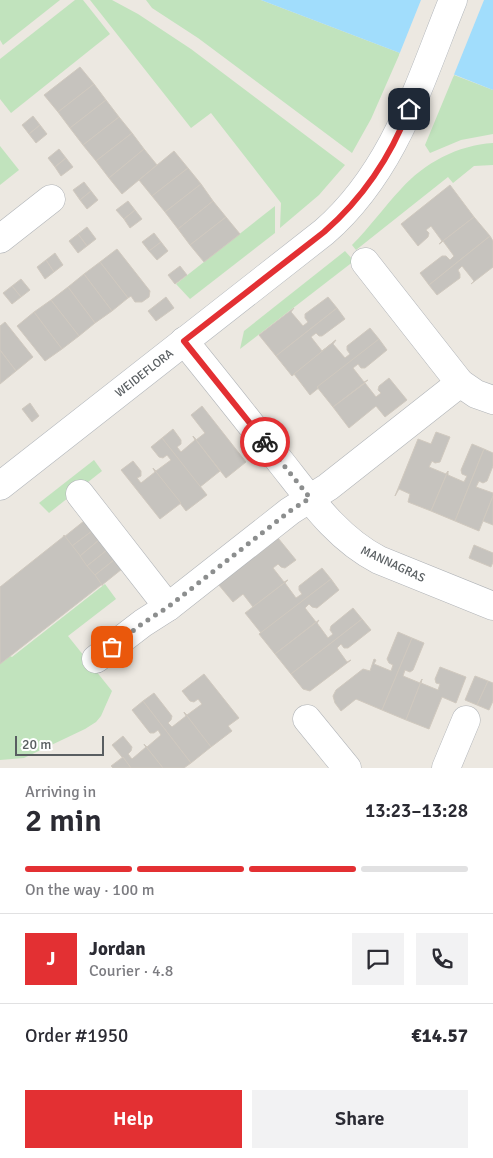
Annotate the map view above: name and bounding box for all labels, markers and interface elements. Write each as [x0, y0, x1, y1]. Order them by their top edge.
pin [388, 88, 430, 130]
icon: home [395, 95, 423, 123]
street label: WEIDEFLORA [112, 346, 177, 401]
courier [240, 417, 290, 467]
icon: bike [251, 428, 279, 456]
street label: MANNAGRAS [358, 543, 428, 586]
pin [91, 626, 133, 668]
icon: bag [98, 633, 126, 661]
scale bar [15, 733, 104, 756]
text: 20 m [22, 736, 51, 753]
text: Arriving in [25, 782, 96, 802]
text: 13:23–13:28 [365, 799, 468, 823]
text: 2 min [25, 801, 102, 840]
text: On the way · 100 m [25, 880, 155, 900]
button: chat [352, 933, 404, 985]
button: phone [416, 933, 468, 985]
text: Jordan [89, 937, 146, 961]
text: J [47, 947, 55, 971]
text: Courier · 4.8 [89, 961, 173, 981]
text: Order #1950 [25, 1024, 128, 1048]
text: €14.57 [411, 1024, 468, 1048]
button: Help [25, 1090, 242, 1148]
button: Share [252, 1090, 468, 1148]

